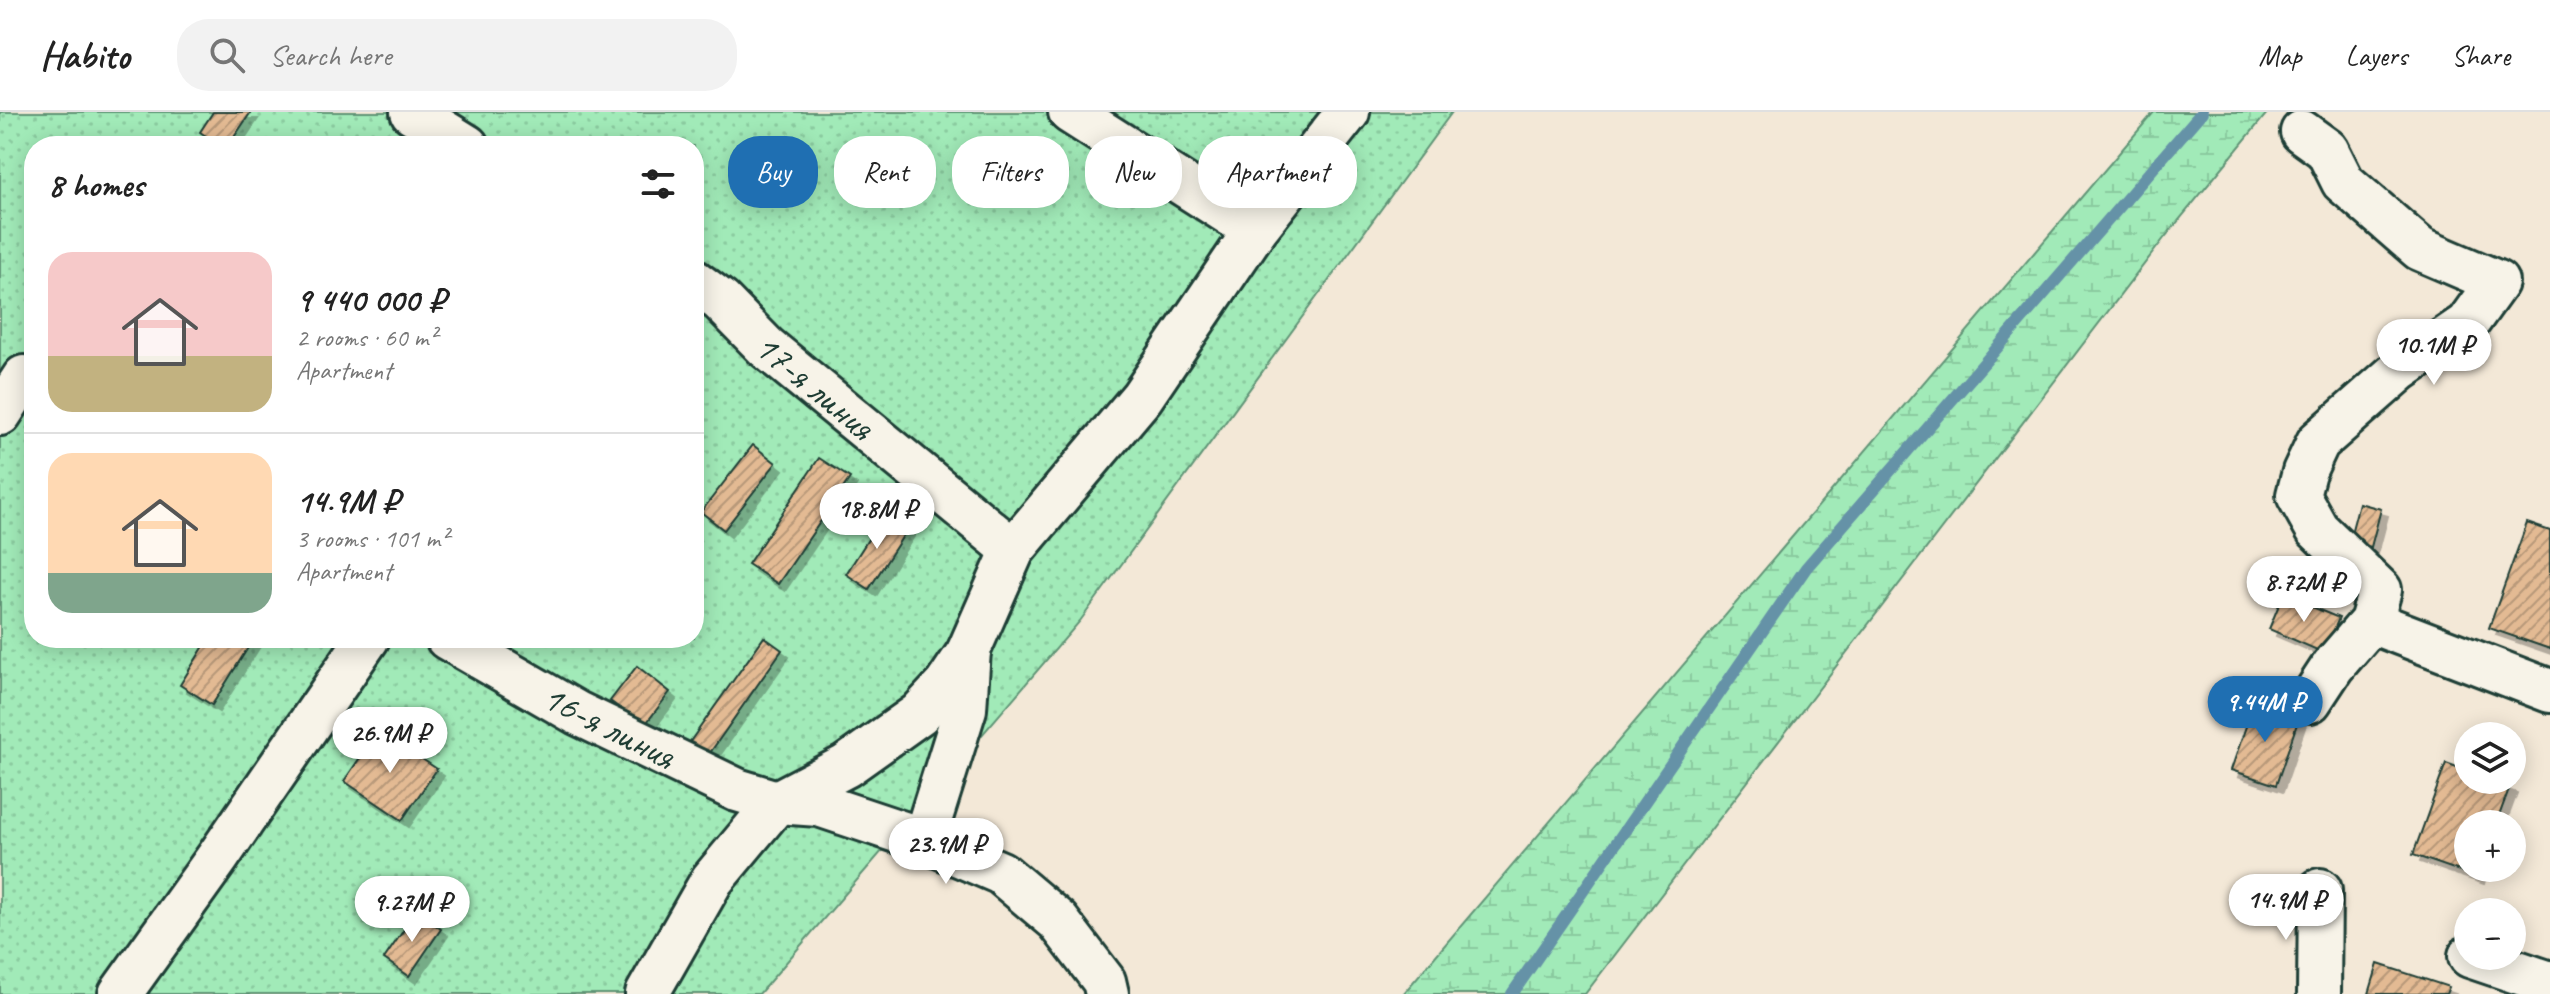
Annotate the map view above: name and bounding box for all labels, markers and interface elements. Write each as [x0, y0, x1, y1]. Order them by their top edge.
search box [177, 19, 737, 91]
text: Habito [40, 32, 129, 79]
icon: search [205, 33, 249, 77]
text: Search here [269, 36, 392, 74]
text: Map [2259, 38, 2302, 73]
text: Layers [2346, 38, 2407, 73]
text: Share [2451, 38, 2510, 73]
chip: Buy [728, 136, 818, 208]
chip: Rent [834, 136, 936, 208]
chip: Filters [952, 136, 1069, 208]
chip: New [1085, 136, 1182, 208]
chip: Apartment [1198, 136, 1357, 208]
icon: filters [636, 162, 680, 206]
text: 8 homes [48, 163, 144, 206]
text: 9 440 000 ₽ [296, 278, 445, 321]
icon: home [112, 284, 208, 380]
pin: 10.1M ₽ [2360, 319, 2508, 387]
text: 2 rooms · 60 m² [296, 321, 437, 354]
street label: 17-я линия [745, 323, 885, 451]
text: 10.1M ₽ [2395, 328, 2473, 361]
text: Apartment [296, 354, 392, 387]
text: 14.9M ₽ [296, 479, 399, 522]
pin: 18.8M ₽ [803, 483, 951, 551]
icon: home [112, 485, 208, 581]
text: 18.8M ₽ [838, 492, 916, 525]
text: 3 rooms · 101 m² [296, 522, 448, 555]
text: Apartment [296, 555, 392, 588]
pin: 8.72M ₽ [2230, 556, 2378, 624]
text: 8.72M ₽ [2265, 565, 2343, 598]
street label: 16-я линия [535, 673, 684, 780]
pin: 9.44M ₽ [2191, 676, 2339, 744]
text: 9.44M ₽ [2226, 685, 2304, 718]
pin: 26.9M ₽ [316, 707, 464, 775]
text: 26.9M ₽ [350, 716, 430, 749]
map controls [2454, 722, 2526, 970]
button: layers [2454, 722, 2526, 794]
button: + [2454, 810, 2526, 882]
pin: 23.9M ₽ [872, 818, 1020, 886]
text: 23.9M ₽ [907, 827, 985, 860]
pin: 14.9M ₽ [2212, 874, 2360, 942]
pin: 9.27M ₽ [338, 876, 486, 944]
text: 14.9M ₽ [2247, 883, 2325, 916]
text: 9.27M ₽ [373, 885, 451, 918]
button: − [2454, 898, 2526, 970]

